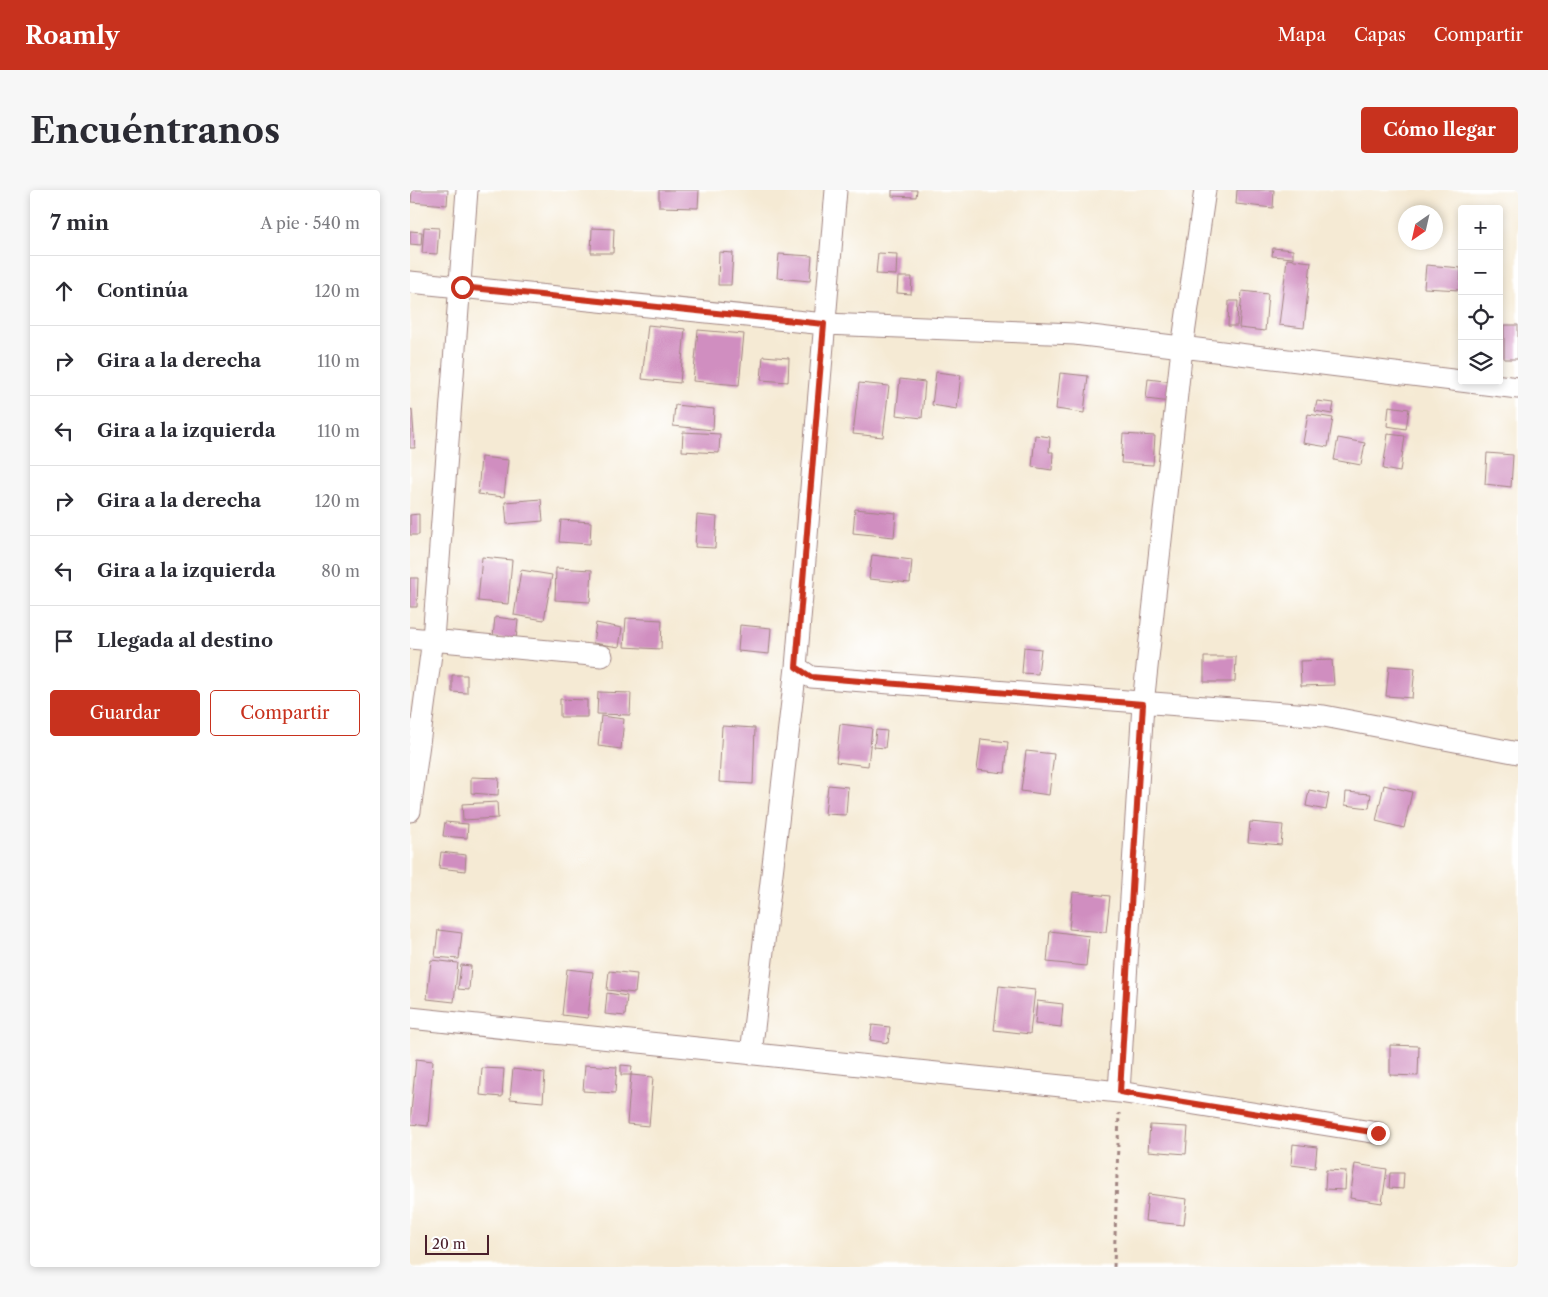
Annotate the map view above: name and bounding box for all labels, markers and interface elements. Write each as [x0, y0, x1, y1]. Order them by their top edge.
text: Roamly [25, 21, 119, 50]
text: Mapa [1278, 24, 1326, 46]
text: Capas [1354, 24, 1406, 46]
text: Compartir [1434, 24, 1523, 46]
button: Cómo llegar [1361, 107, 1518, 153]
text: Encuéntranos [30, 109, 280, 152]
north arrow [1398, 205, 1443, 250]
map controls [1458, 205, 1503, 385]
button: + [1458, 205, 1503, 250]
text: 7 min [50, 210, 109, 235]
text: A pie · 540 m [261, 213, 360, 233]
button: − [1458, 250, 1503, 295]
route start [451, 276, 474, 299]
icon: ahead [50, 277, 78, 305]
text: Continúa [97, 279, 188, 302]
text: 120 m [315, 281, 360, 301]
button: locate [1458, 295, 1503, 340]
button: layers [1458, 340, 1503, 385]
icon: right [50, 347, 78, 375]
text: Gira a la derecha [97, 349, 261, 372]
text: 110 m [317, 351, 360, 371]
icon: left [50, 417, 78, 445]
text: Gira a la izquierda [97, 419, 276, 442]
text: 110 m [317, 421, 360, 441]
icon: right [50, 487, 78, 515]
text: Gira a la derecha [97, 489, 261, 512]
text: 120 m [315, 491, 360, 511]
icon: left [50, 557, 78, 585]
text: Gira a la izquierda [97, 559, 276, 582]
text: 80 m [321, 561, 360, 581]
icon: arrive [50, 627, 78, 655]
text: Llegada al destino [97, 629, 273, 652]
button: Guardar [50, 690, 200, 736]
button: Compartir [210, 690, 360, 736]
route end [1367, 1122, 1390, 1145]
scale bar [425, 1232, 489, 1255]
text: 20 m [432, 1235, 466, 1253]

